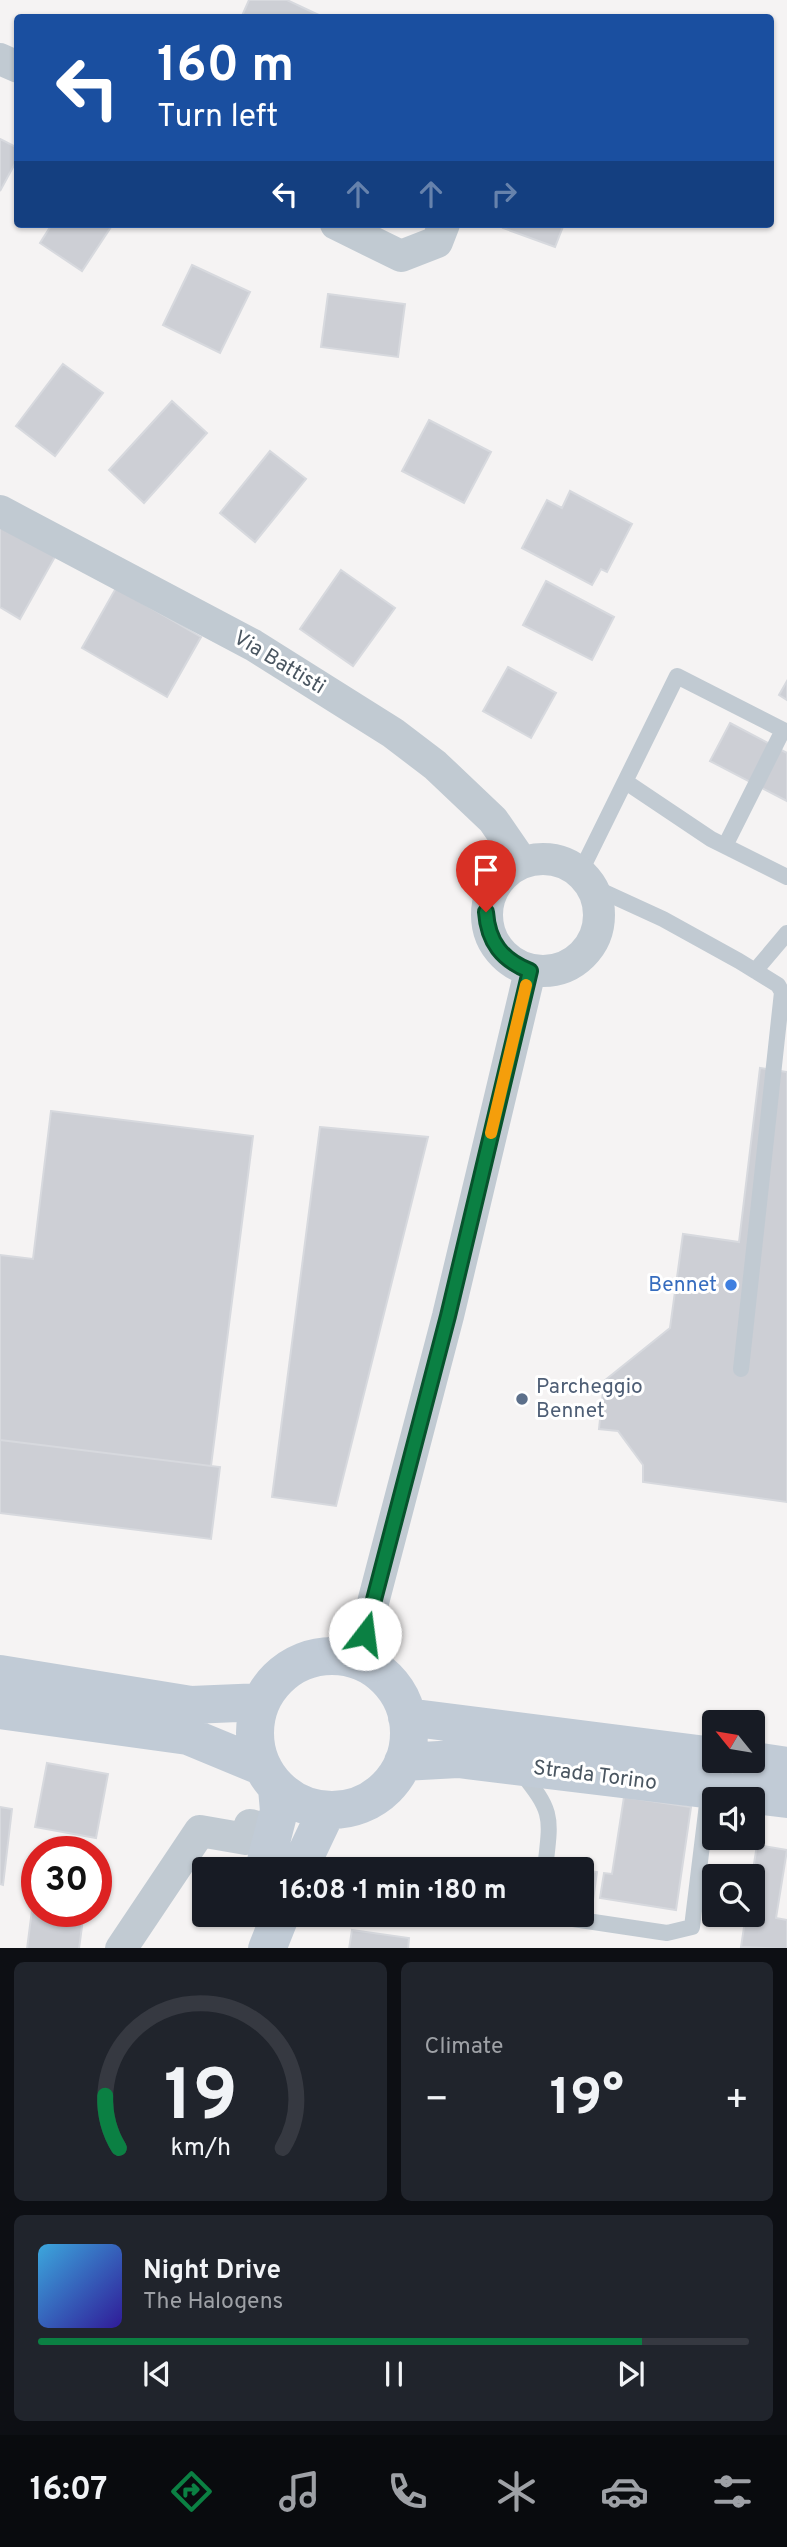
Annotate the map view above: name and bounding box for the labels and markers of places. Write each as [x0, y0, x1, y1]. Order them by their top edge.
pin [456, 840, 516, 912]
place label: Bennet [648, 1272, 717, 1299]
marker: Bennet [723, 1277, 739, 1293]
place label: Parcheggio Bennet [536, 1374, 643, 1425]
marker: Parcheggio Bennet [514, 1391, 530, 1407]

